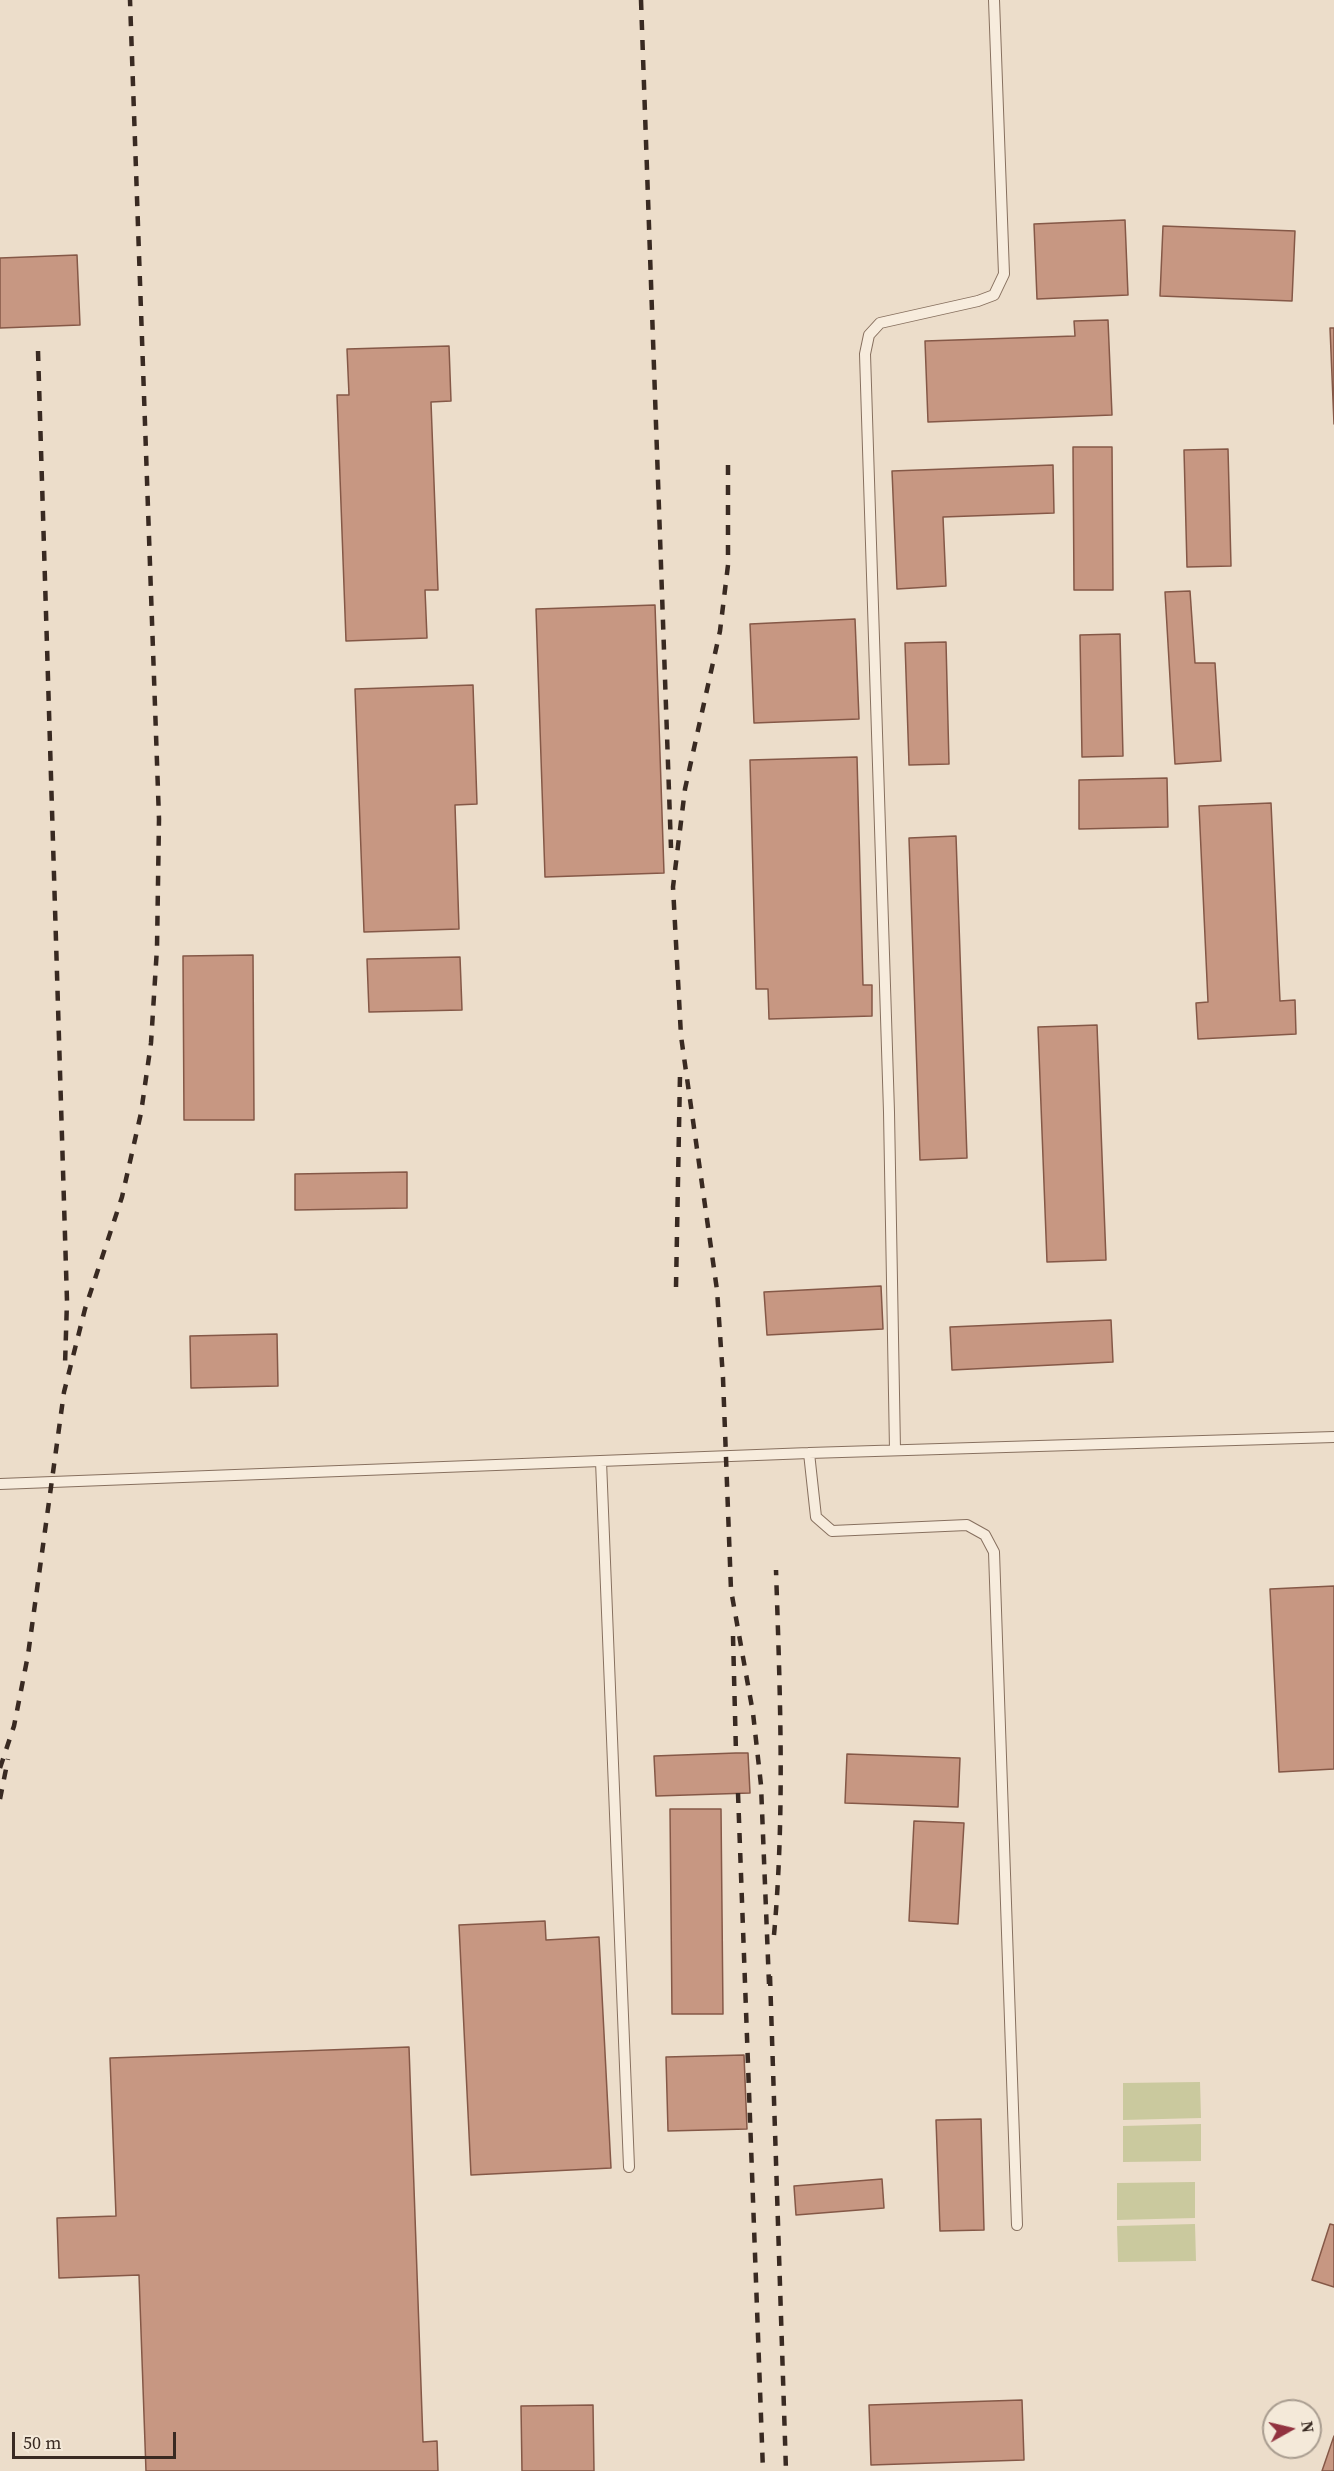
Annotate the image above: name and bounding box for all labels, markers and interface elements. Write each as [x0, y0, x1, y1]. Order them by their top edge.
north arrow [1262, 2399, 1322, 2459]
text: N [1296, 2419, 1320, 2434]
scale bar [15, 2420, 178, 2458]
text: 50 m [23, 2430, 61, 2455]

